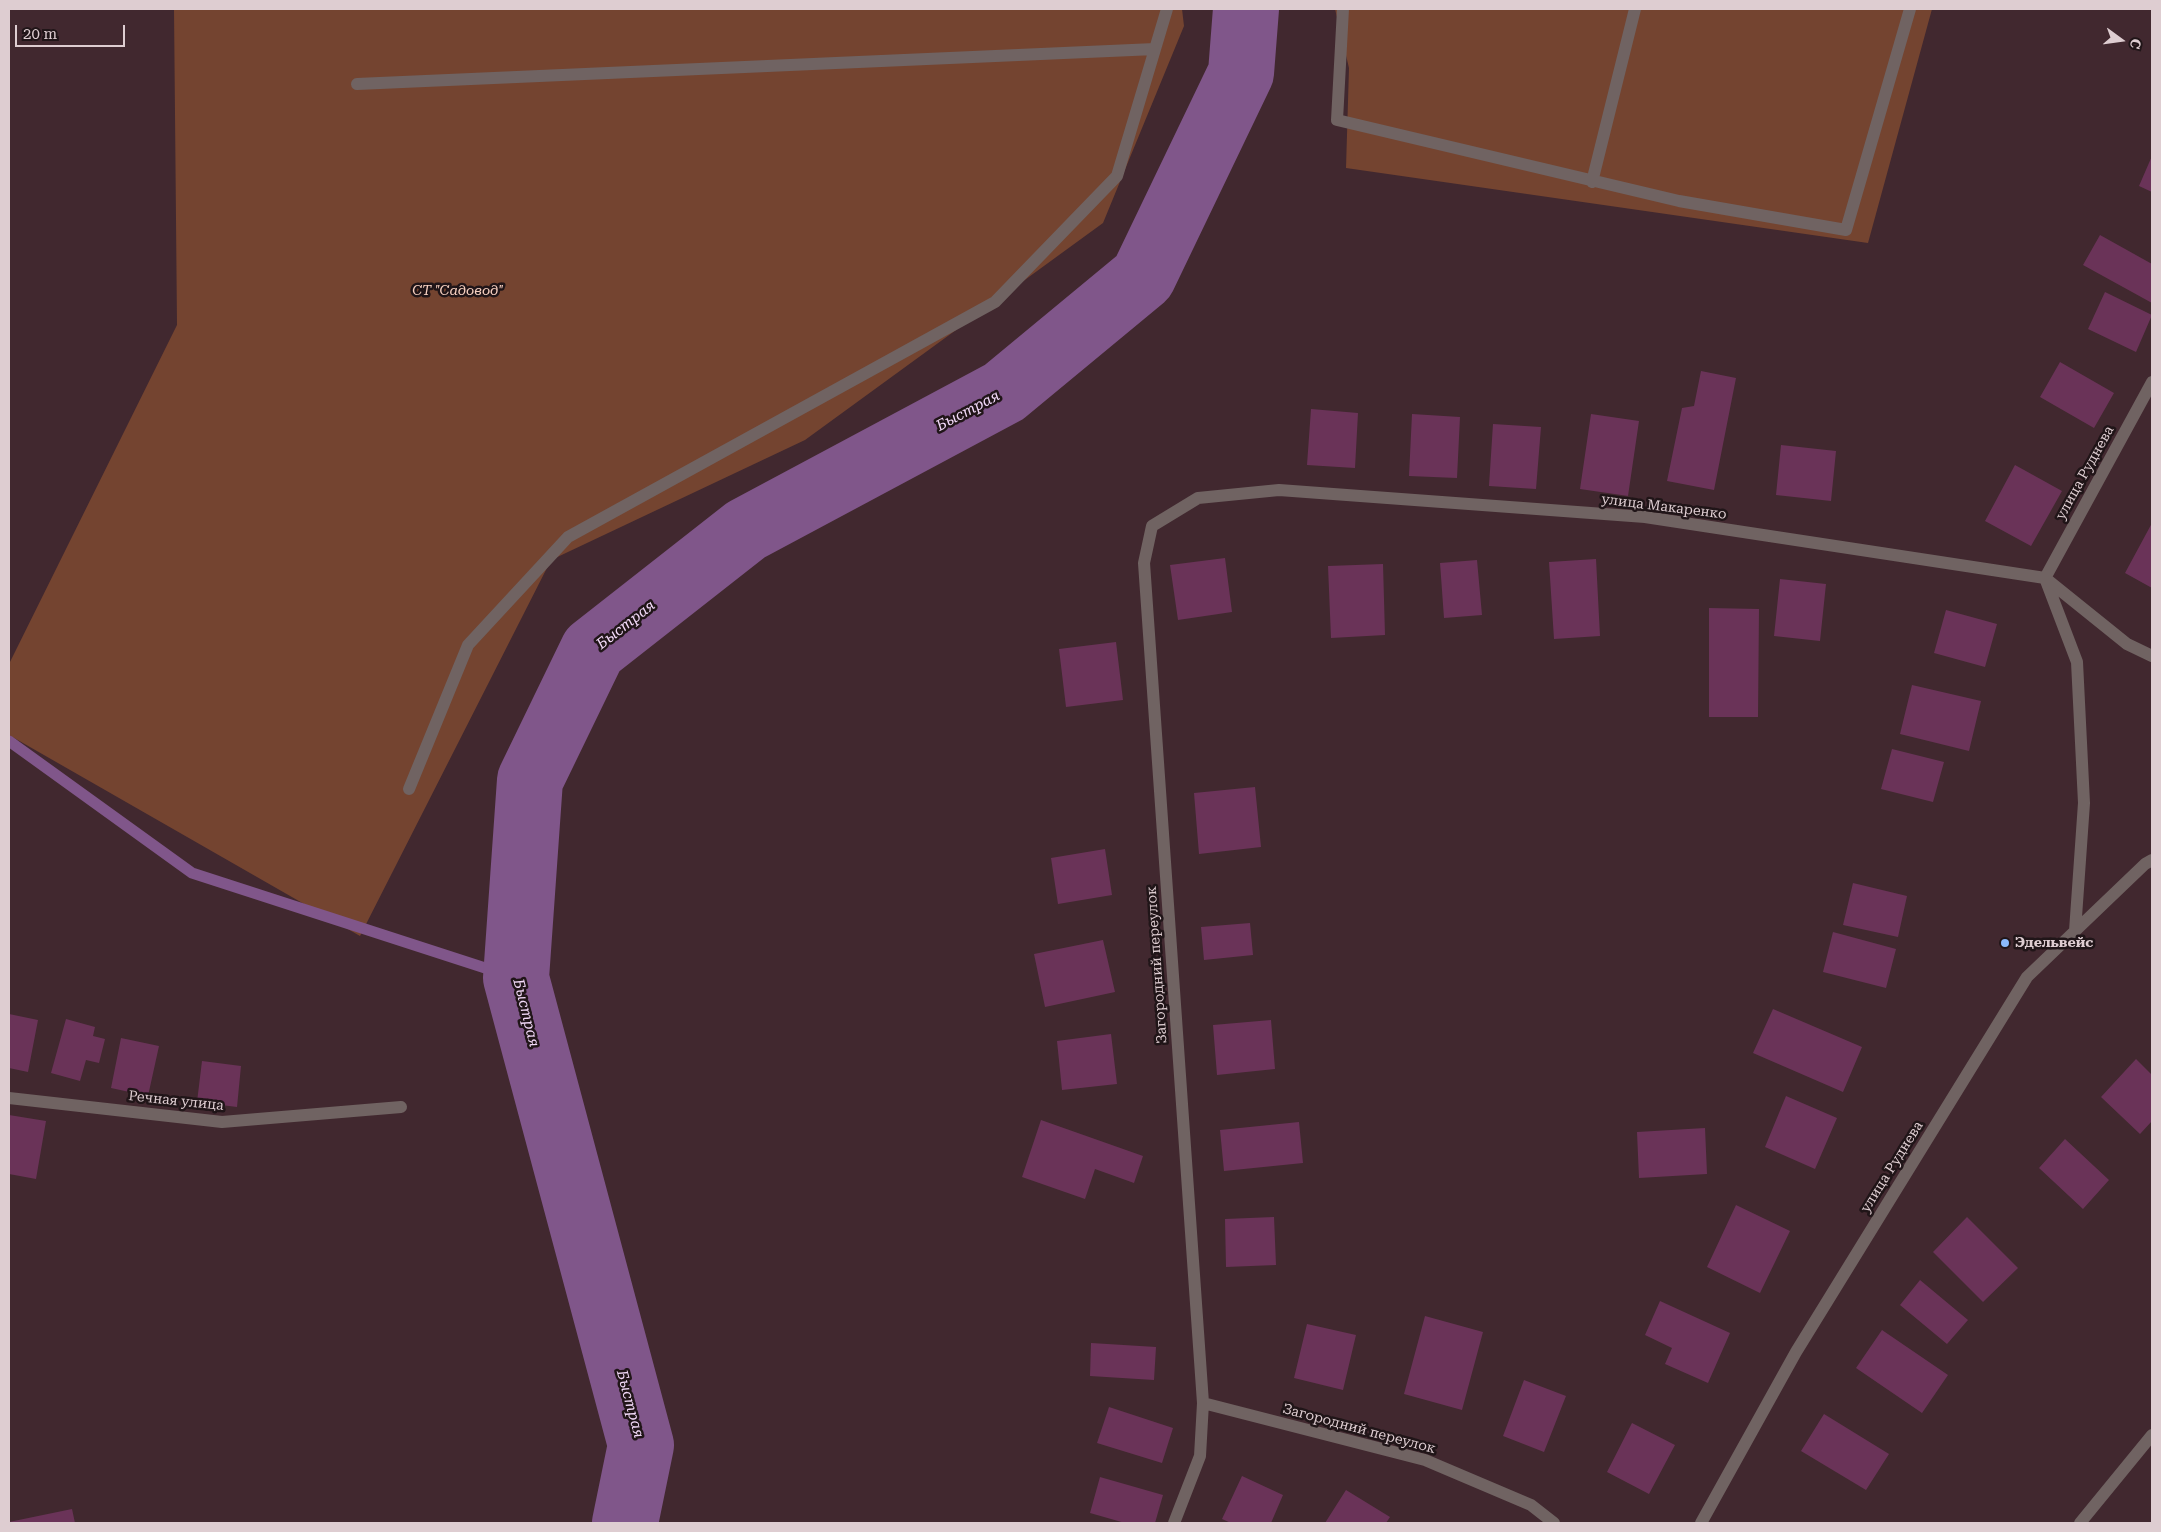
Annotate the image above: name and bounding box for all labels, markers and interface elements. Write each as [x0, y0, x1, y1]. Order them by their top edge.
scale bar [18, 15, 128, 47]
north arrow [2096, 15, 2146, 65]
text: 20 m [23, 25, 57, 43]
text: С [2127, 37, 2145, 50]
park label: СТ "Садовод" [412, 283, 504, 299]
water label: Быстрая [933, 387, 1003, 435]
street label: улица Руднева [2052, 423, 2118, 523]
street label: улица Макаренко [1600, 491, 1728, 523]
water label: Быстрая [593, 597, 659, 653]
street label: Загородний переулок [1143, 886, 1171, 1044]
place label: Эдельвейс [2015, 935, 2093, 951]
marker: Эдельвейс [1999, 937, 2011, 949]
water label: Быстрая [509, 977, 543, 1049]
street label: Речная улица [128, 1088, 224, 1114]
street label: улица Руднева [1857, 1118, 1927, 1216]
water label: Быстрая [612, 1368, 648, 1440]
street label: Загородний переулок [1281, 1400, 1437, 1458]

